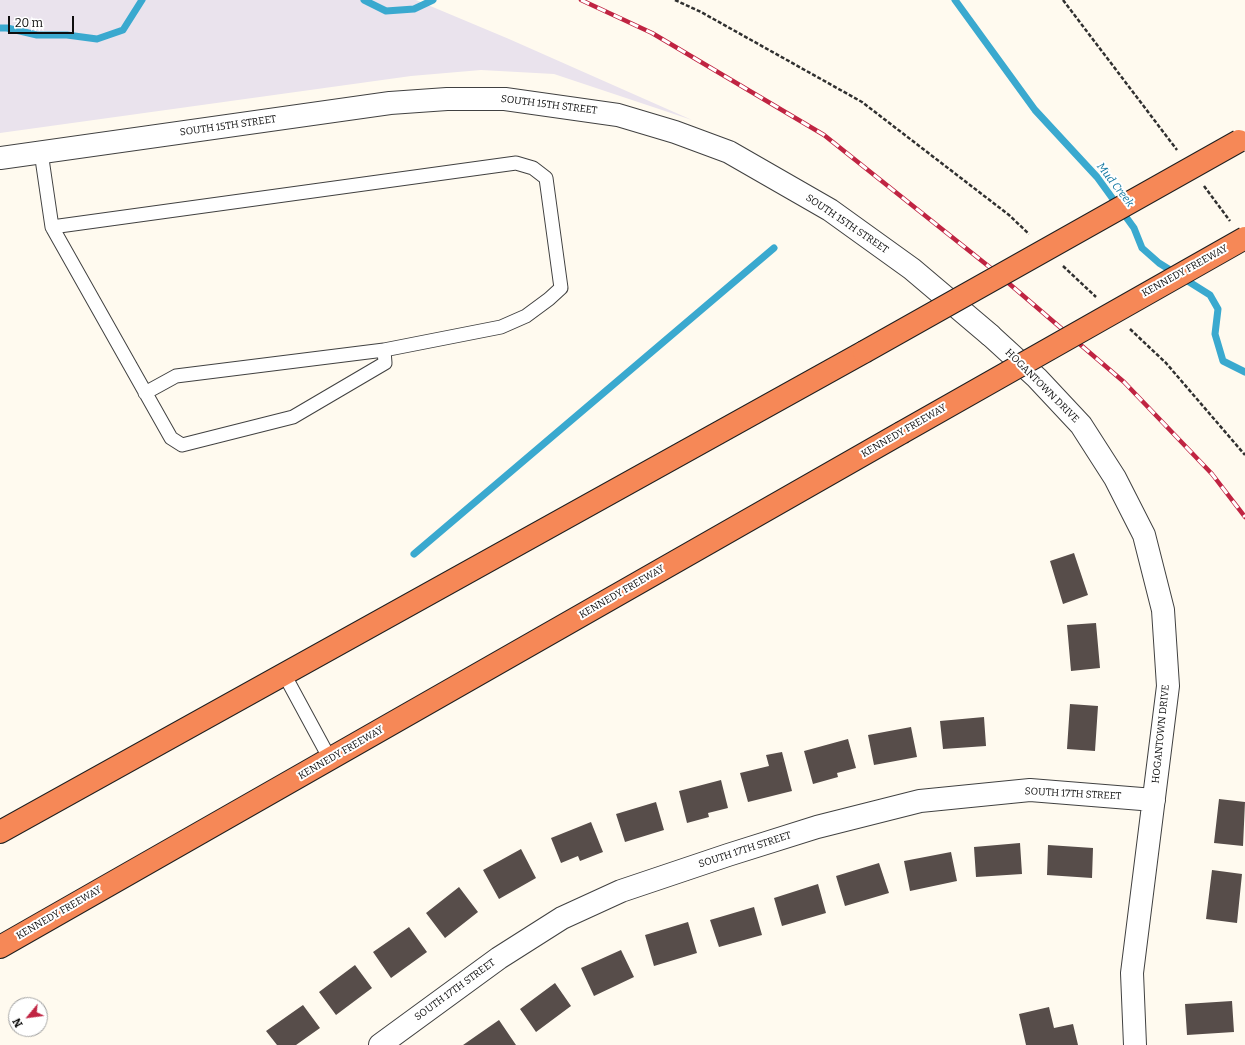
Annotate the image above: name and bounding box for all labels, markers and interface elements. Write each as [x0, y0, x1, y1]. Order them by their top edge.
scale bar [10, 8, 76, 34]
text: 20 m [15, 16, 43, 30]
street label: SOUTH 15TH STREET [500, 93, 598, 117]
street label: SOUTH 15TH STREET [179, 113, 277, 139]
water label: Mud Creek [1094, 160, 1136, 210]
street label: SOUTH 15TH STREET [803, 192, 891, 256]
street label: KENNEDY FREEWAY [1140, 242, 1230, 300]
street label: HOGANTOWN DRIVE [1003, 347, 1081, 425]
street label: KENNEDY FREEWAY [859, 402, 949, 460]
street label: KENNEDY FREEWAY [577, 563, 667, 621]
street label: HOGANTOWN DRIVE [1150, 684, 1172, 784]
street label: KENNEDY FREEWAY [296, 724, 386, 782]
street label: SOUTH 17TH STREET [1024, 785, 1122, 803]
street label: SOUTH 17TH STREET [697, 829, 793, 871]
street label: KENNEDY FREEWAY [14, 884, 104, 942]
street label: SOUTH 17TH STREET [412, 957, 498, 1023]
north arrow [8, 997, 48, 1037]
text: N [10, 1016, 26, 1029]

